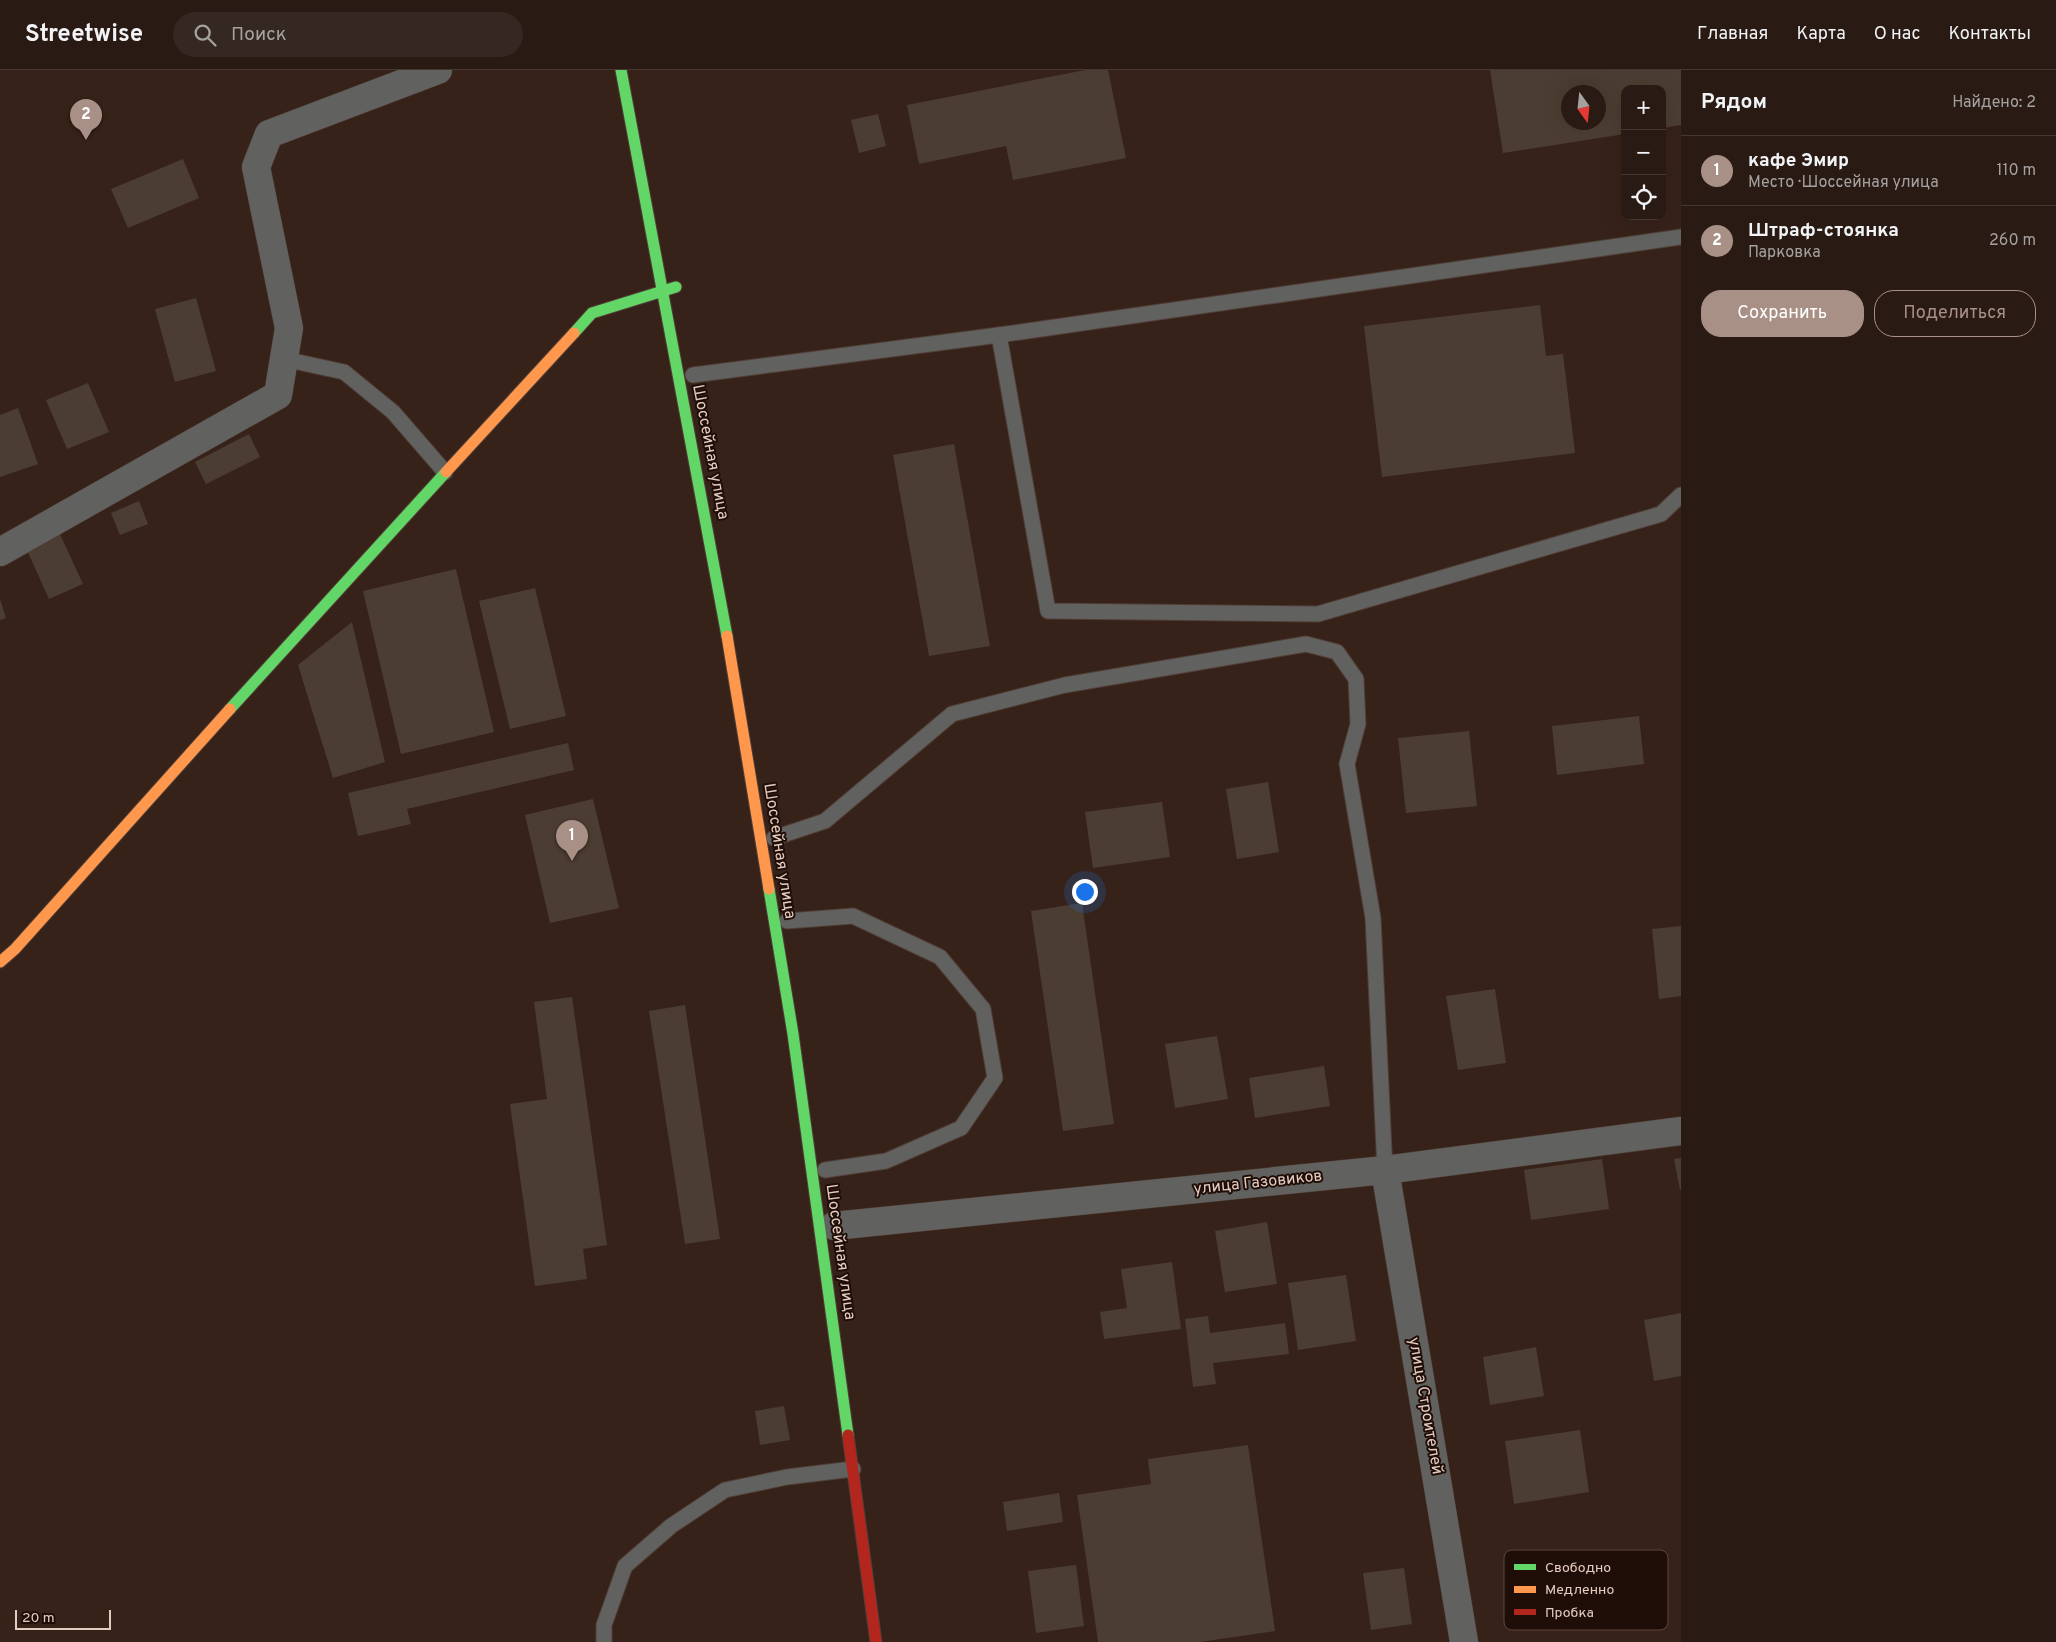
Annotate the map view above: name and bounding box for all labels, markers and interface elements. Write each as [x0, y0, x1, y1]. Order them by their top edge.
search box [173, 12, 523, 57]
text: Streetwise [25, 20, 143, 50]
icon: search [191, 21, 219, 49]
text: Поиск [231, 23, 287, 47]
text: Главная [1697, 23, 1768, 46]
text: Карта [1796, 23, 1846, 46]
text: О нас [1874, 23, 1920, 46]
text: Контакты [1948, 23, 2031, 46]
north arrow [1561, 85, 1606, 130]
map controls [1621, 85, 1666, 220]
button: + [1621, 85, 1666, 130]
text: Рядом [1701, 89, 1767, 116]
text: Найдено: 2 [1952, 93, 2036, 113]
pin: 2 [70, 99, 102, 140]
button: − [1621, 130, 1666, 175]
text: кафе Эмир [1748, 149, 1849, 173]
text: 1 [1714, 161, 1720, 181]
text: 110 m [1996, 161, 2036, 181]
text: Место · Шоссейная улица [1748, 173, 1939, 193]
button: locate [1621, 175, 1666, 220]
text: Штраф-стоянка [1748, 219, 1899, 243]
text: 2 [1712, 231, 1722, 251]
text: 260 m [1989, 231, 2036, 251]
text: Парковка [1748, 243, 1821, 263]
button: Сохранить [1701, 290, 1864, 337]
button: Поделиться [1874, 290, 2036, 337]
street label: Шоссейная улица [687, 383, 733, 521]
street label: Шоссейная улица [758, 782, 800, 920]
pin: 1 [556, 820, 588, 861]
your location [1072, 879, 1098, 905]
street label: улица Газовиков [1193, 1166, 1323, 1200]
street label: Шоссейная улица [821, 1183, 859, 1321]
street label: улица Строителей [1403, 1336, 1447, 1476]
legend [1504, 1550, 1668, 1630]
text: Свободно [1545, 1560, 1611, 1577]
text: Медленно [1545, 1582, 1614, 1599]
text: Пробка [1545, 1605, 1594, 1622]
scale bar [15, 1607, 111, 1630]
text: 20 m [22, 1610, 55, 1627]

